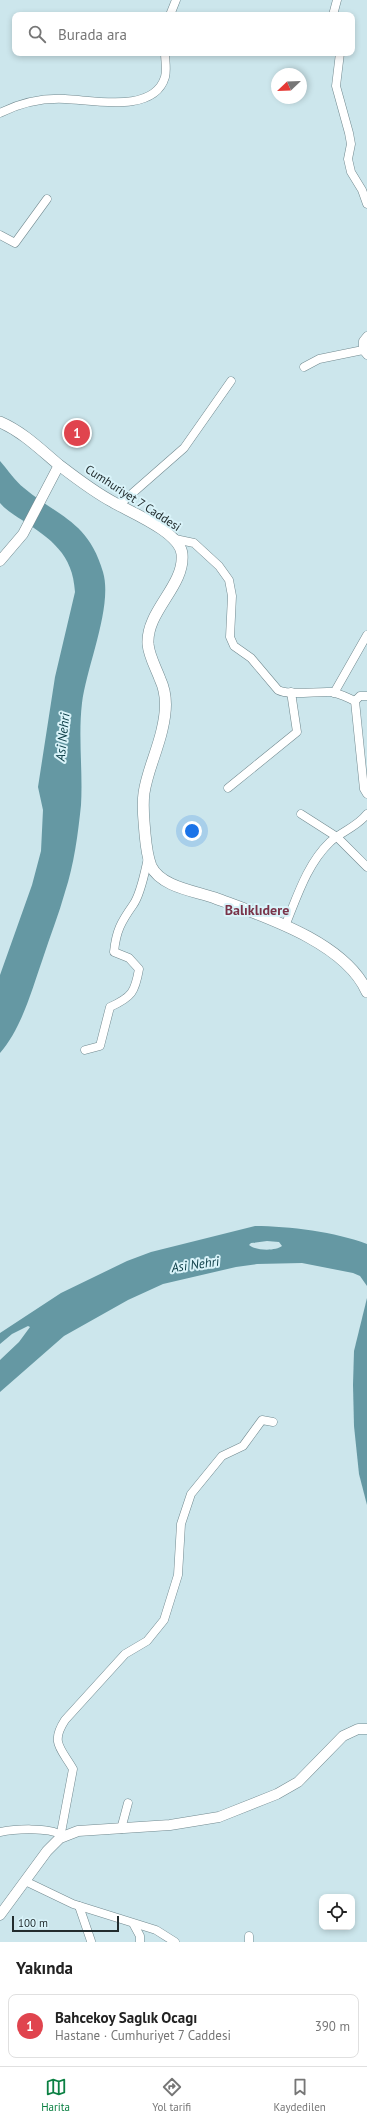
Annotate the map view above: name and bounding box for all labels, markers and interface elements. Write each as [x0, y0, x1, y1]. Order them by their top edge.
search box [12, 12, 355, 56]
icon: search [26, 23, 48, 45]
text: Burada ara [58, 25, 127, 44]
north arrow [271, 68, 307, 104]
pin: 1 [64, 418, 90, 448]
street label: Cumhuriyet 7 Caddesi [83, 461, 184, 534]
water label: Asi Nehri [51, 712, 74, 763]
your location [182, 821, 202, 841]
district label: Balıklıdere [225, 901, 289, 919]
water label: Asi Nehri [169, 1253, 221, 1276]
map controls [319, 1894, 355, 1930]
button: locate [319, 1894, 355, 1930]
scale bar [12, 1914, 119, 1933]
text: 100 m [18, 1916, 48, 1930]
text: Yakında [16, 1957, 73, 1979]
text: Bahcekoy Saglık Ocagı [55, 2008, 197, 2027]
text: 1 [26, 2018, 34, 2035]
text: 390 m [315, 2018, 350, 2035]
text: Hastane · Cumhuriyet 7 Caddesi [55, 2027, 231, 2044]
tab: Harita [41, 2076, 70, 2114]
tab: Yol tarifi [152, 2076, 191, 2114]
tab: Kaydedilen [274, 2076, 326, 2114]

